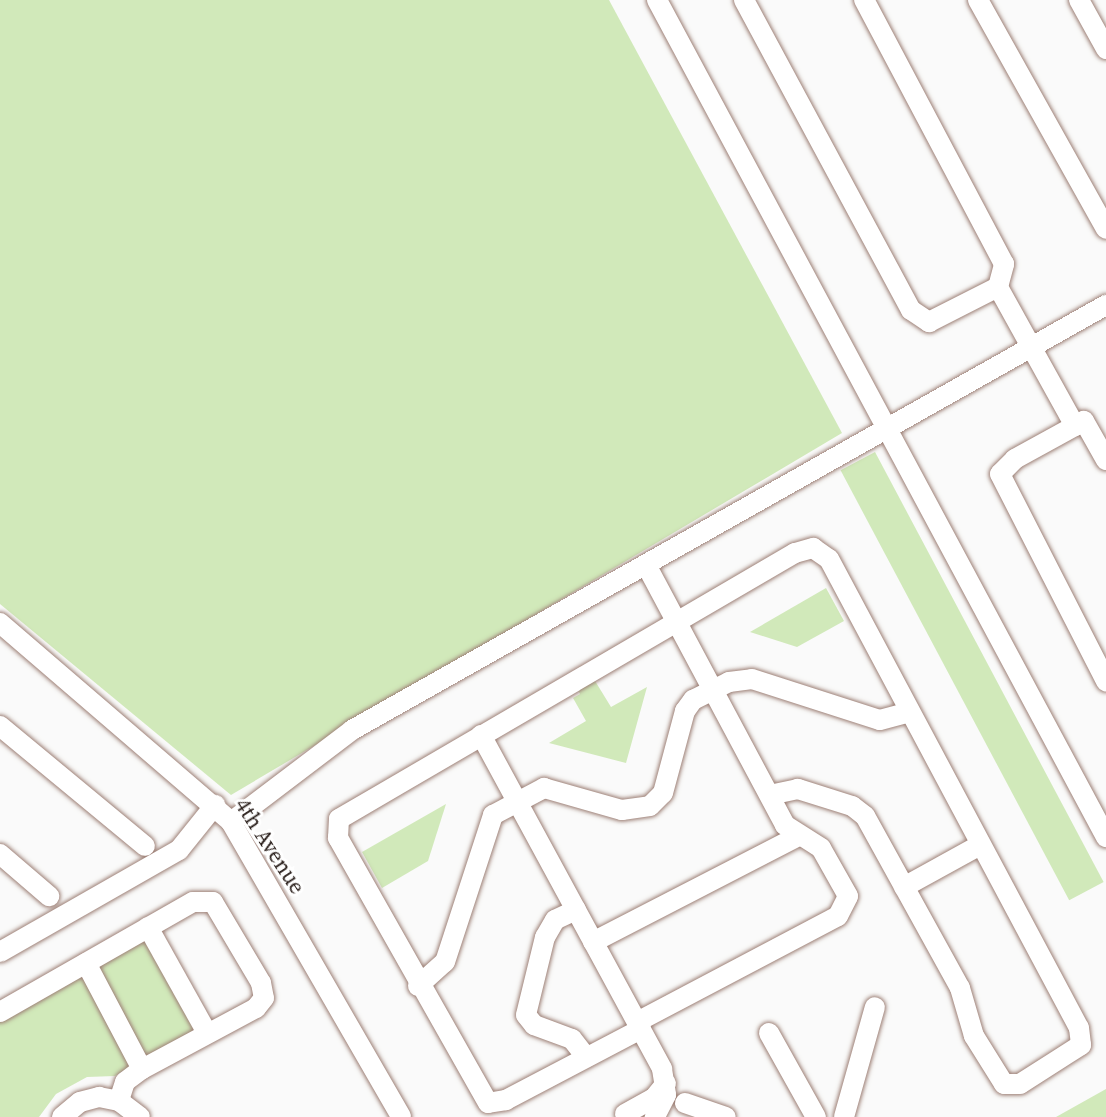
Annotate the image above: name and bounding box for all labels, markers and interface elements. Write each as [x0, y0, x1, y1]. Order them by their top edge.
street label: 4th Avenue [229, 793, 311, 899]

